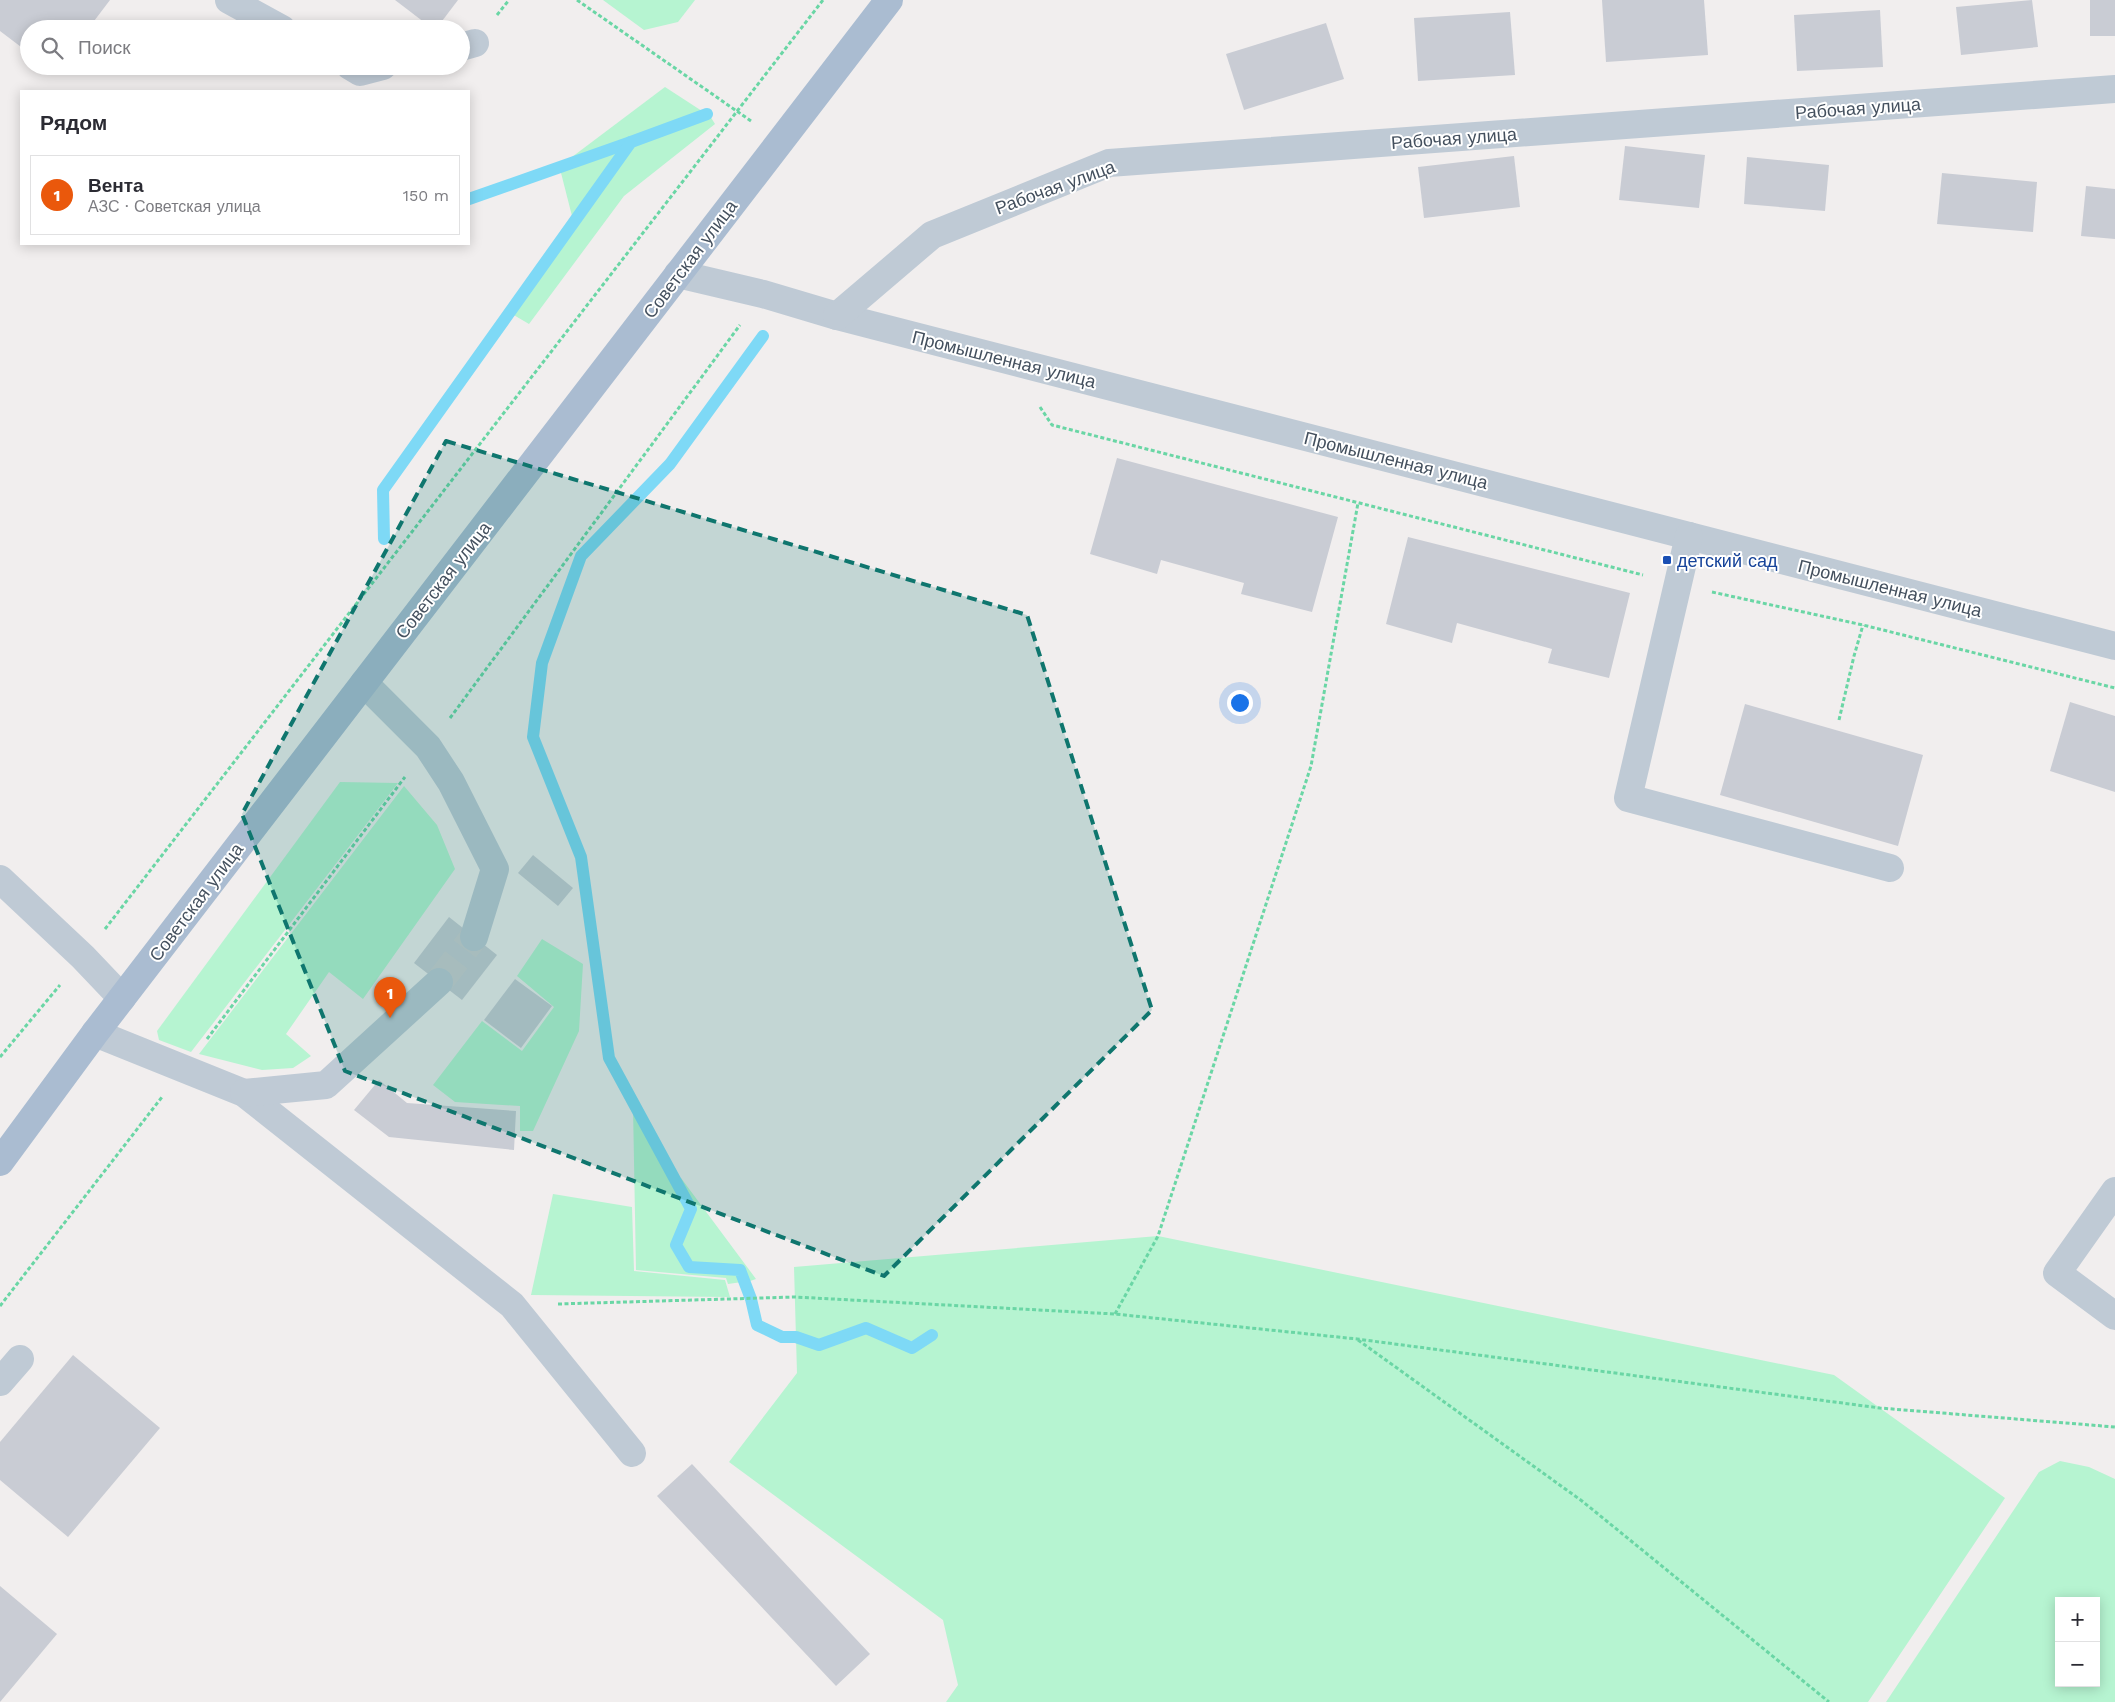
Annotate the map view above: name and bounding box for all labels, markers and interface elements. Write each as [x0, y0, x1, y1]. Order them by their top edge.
search box [20, 20, 470, 75]
icon: search [38, 34, 66, 62]
text: Поиск [78, 36, 131, 59]
street label: Рабочая улица [1794, 93, 1923, 123]
text: Рядом [40, 110, 107, 135]
street label: Рабочая улица [1390, 123, 1519, 153]
street label: Рабочая улица [992, 155, 1119, 218]
text: Вента [88, 174, 144, 197]
text: 1 [54, 186, 60, 205]
text: 150 m [403, 186, 449, 205]
street label: Советская улица [639, 195, 742, 322]
text: АЗС · Советская улица [88, 197, 261, 216]
street label: Промышленная улица [910, 326, 1099, 392]
street label: Промышленная улица [1302, 427, 1491, 493]
street label: Советская улица [391, 517, 496, 643]
place label: детский сад [1677, 550, 1778, 571]
marker: детский сад [1661, 554, 1673, 566]
street label: Промышленная улица [1796, 555, 1985, 621]
your location [1227, 690, 1253, 716]
street label: Советская улица [145, 838, 248, 965]
pin: 1 [374, 977, 406, 1018]
map controls [2055, 1597, 2100, 1687]
button: + [2055, 1597, 2100, 1642]
button: − [2055, 1642, 2100, 1687]

